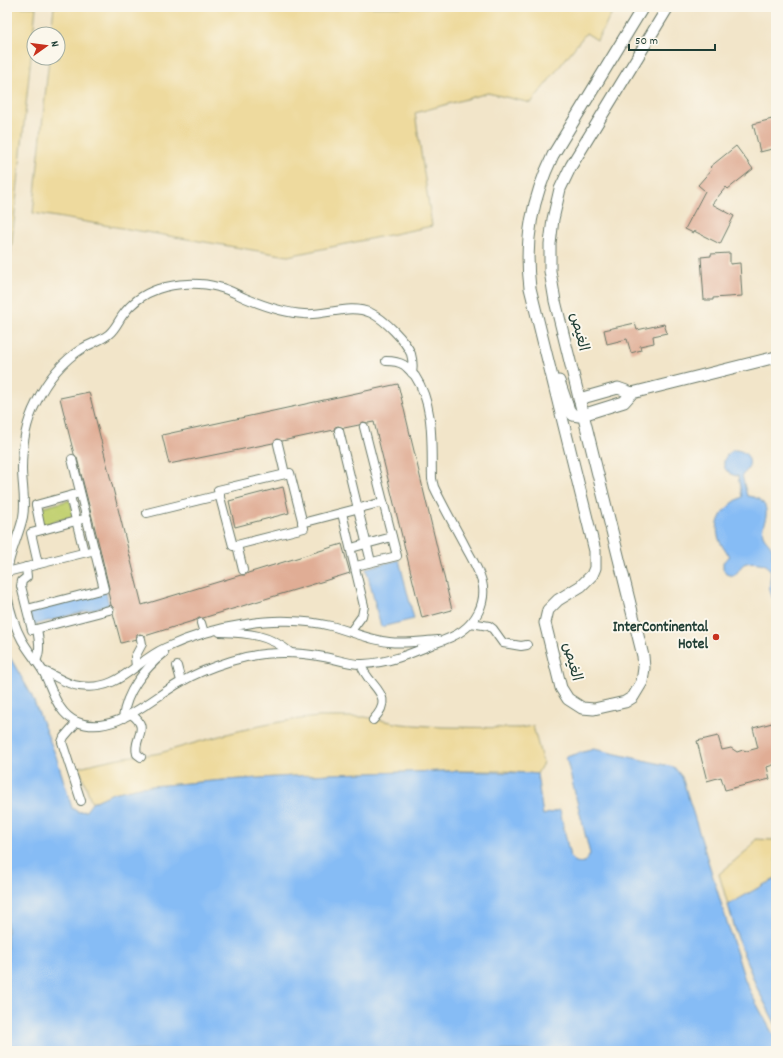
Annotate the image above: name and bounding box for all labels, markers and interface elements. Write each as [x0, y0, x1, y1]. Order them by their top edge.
north arrow [26, 26, 66, 66]
scale bar [629, 26, 715, 52]
text: 50 m [635, 33, 658, 50]
text: N [45, 39, 62, 49]
street label: الغيص [563, 310, 593, 354]
place label: InterContinental Hotel [613, 617, 708, 656]
marker: InterContinental Hotel [711, 632, 721, 642]
street label: الغيص [555, 640, 587, 684]

